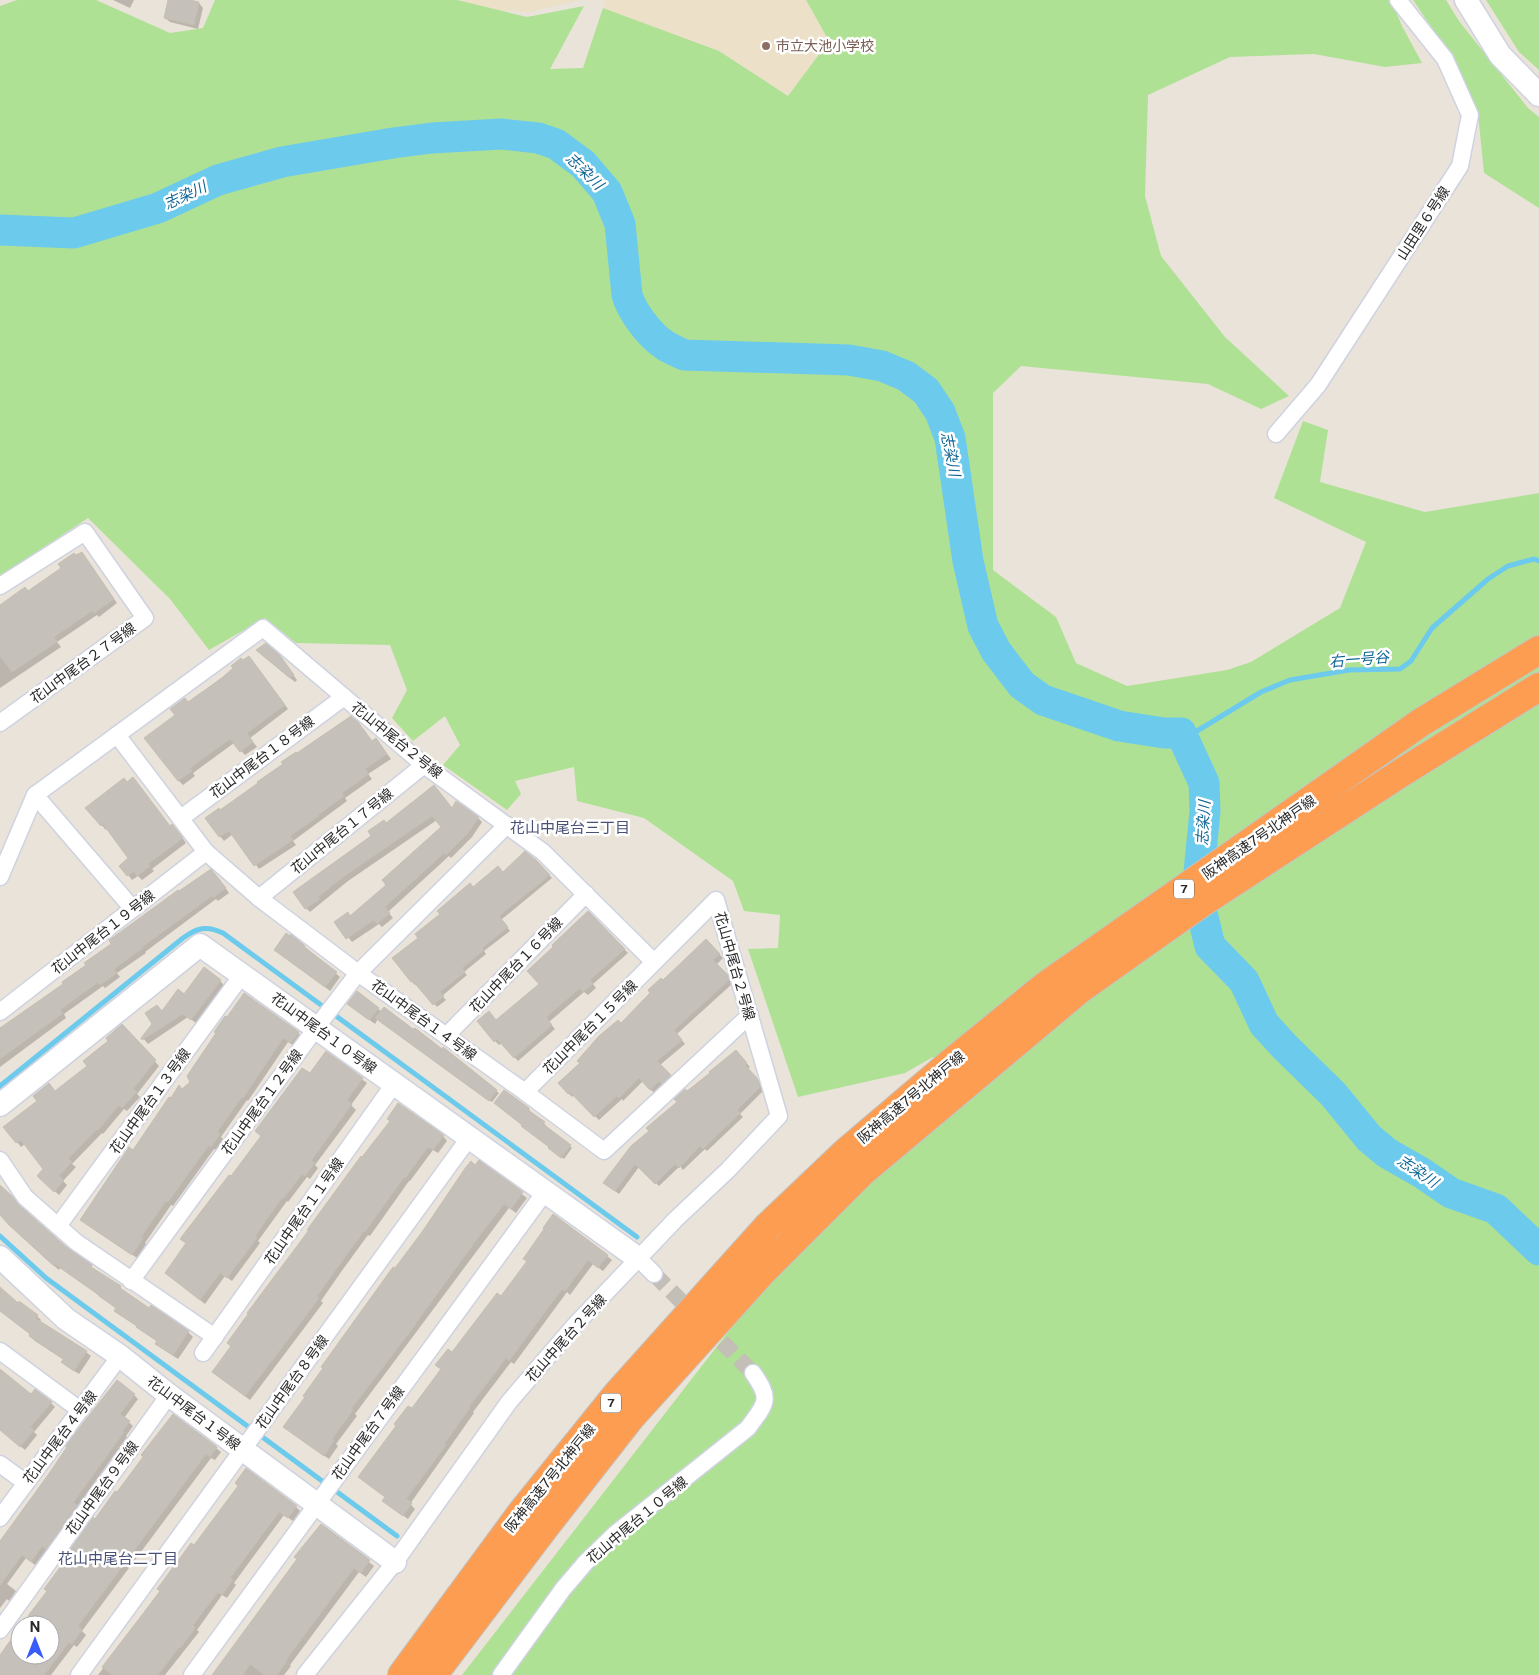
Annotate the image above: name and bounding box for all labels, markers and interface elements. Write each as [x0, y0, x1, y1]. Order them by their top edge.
place label: 市立大池小学校 [776, 38, 874, 54]
marker: 市立大池小学校 [760, 40, 772, 52]
water label: 志染川 [563, 149, 609, 194]
water label: 志染川 [161, 177, 211, 212]
street label: 山田里６号線 [1393, 183, 1453, 263]
water label: 志染川 [938, 430, 964, 480]
street label: 花山中尾台２７号線 [27, 619, 139, 707]
water label: 右一号谷 [1328, 648, 1392, 670]
street label: 花山中尾台２号線 [348, 699, 446, 781]
street label: 花山中尾台１８号線 [207, 713, 317, 801]
street label: 花山中尾台１７号線 [288, 785, 396, 877]
street label: 阪神高速7号北神戸線 [1199, 792, 1319, 882]
water label: 志染川 [1193, 798, 1213, 846]
district label: 花山中尾台三丁目 [510, 819, 630, 836]
road number: 7 [1174, 880, 1194, 899]
street label: 花山中尾台１９号線 [48, 887, 158, 977]
street label: 花山中尾台２号線 [712, 910, 758, 1022]
street label: 花山中尾台１６号線 [466, 914, 566, 1016]
street label: 花山中尾台１４号線 [368, 976, 480, 1064]
street label: 花山中尾台１５号線 [540, 977, 640, 1077]
street label: 花山中尾台１０号線 [268, 989, 380, 1077]
street label: 花山中尾台１３号線 [106, 1045, 194, 1157]
street label: 花山中尾台１２号線 [218, 1046, 306, 1158]
street label: 阪神高速7号北神戸線 [854, 1048, 968, 1146]
water label: 志染川 [1395, 1151, 1443, 1192]
street label: 花山中尾台１１号線 [261, 1155, 347, 1267]
street label: 花山中尾台２号線 [523, 1291, 609, 1385]
street label: 花山中尾台８号線 [253, 1332, 331, 1432]
street label: 花山中尾台１号線 [144, 1373, 244, 1453]
street label: 花山中尾台７号線 [329, 1383, 407, 1483]
street label: 花山中尾台４号線 [20, 1387, 100, 1487]
road number: 7 [601, 1394, 621, 1412]
street label: 阪神高速7号北神戸線 [501, 1421, 599, 1535]
street label: 花山中尾台９号線 [63, 1438, 141, 1538]
street label: 花山中尾台１０号線 [584, 1473, 690, 1567]
district label: 花山中尾台二丁目 [58, 1550, 178, 1567]
north arrow [10, 1615, 60, 1665]
text: N [30, 1619, 40, 1635]

